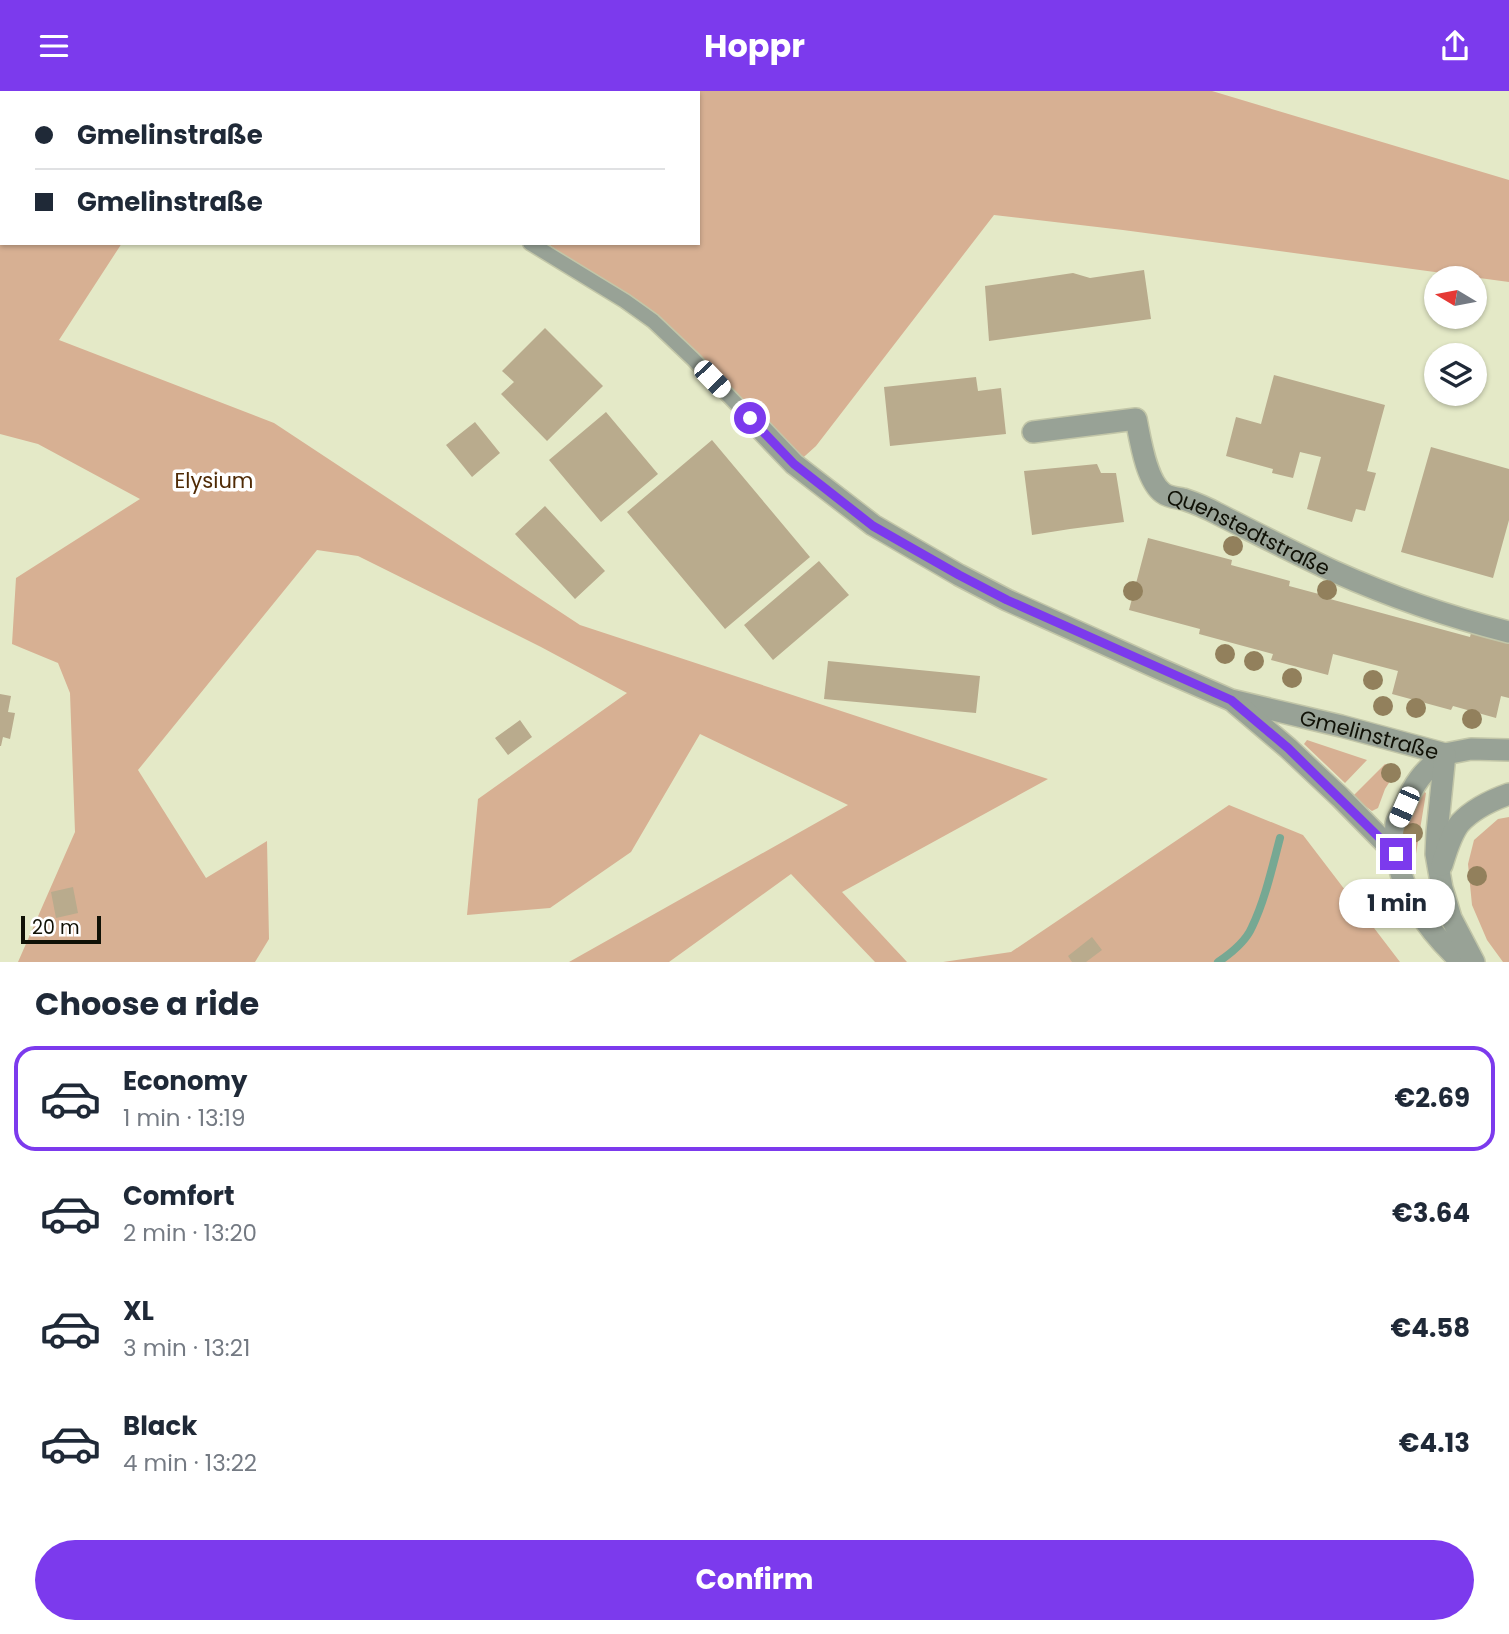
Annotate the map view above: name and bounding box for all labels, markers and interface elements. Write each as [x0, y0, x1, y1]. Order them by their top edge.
text: Hoppr [704, 23, 805, 68]
icon: menu [35, 27, 73, 65]
icon: share [1436, 27, 1474, 65]
text: Gmelinstraße [77, 117, 263, 153]
text: Gmelinstraße [77, 184, 263, 220]
north arrow [1424, 266, 1488, 329]
map controls [1424, 266, 1487, 406]
button: layers [1424, 343, 1487, 406]
car [690, 357, 735, 401]
route start [734, 402, 766, 434]
park label: Elysium [175, 466, 253, 495]
street label: Quenstedtstraße [1165, 482, 1335, 582]
street label: Gmelinstraße [1297, 702, 1442, 766]
car [1386, 784, 1423, 830]
route end [1380, 838, 1412, 870]
callout: 1 min [1338, 879, 1454, 927]
text: 1 min [1367, 887, 1427, 919]
scale bar [21, 913, 102, 945]
text: 20 m [32, 914, 80, 941]
text: Choose a ride [35, 981, 259, 1026]
text: Economy [123, 1063, 247, 1099]
icon: car [39, 1067, 102, 1130]
text: €2.69 [1395, 1080, 1470, 1116]
text: 1 min · 13:19 [123, 1102, 245, 1134]
text: Comfort [123, 1178, 235, 1214]
icon: car [39, 1182, 102, 1245]
text: €3.64 [1392, 1195, 1470, 1231]
text: 2 min · 13:20 [123, 1217, 257, 1249]
text: XL [123, 1293, 154, 1329]
icon: car [39, 1297, 102, 1360]
text: €4.58 [1391, 1310, 1470, 1346]
text: 3 min · 13:21 [123, 1332, 250, 1364]
text: Black [123, 1408, 197, 1444]
icon: car [39, 1412, 102, 1475]
text: €4.13 [1399, 1425, 1470, 1461]
text: 4 min · 13:22 [123, 1447, 257, 1479]
button: Confirm [35, 1540, 1474, 1620]

